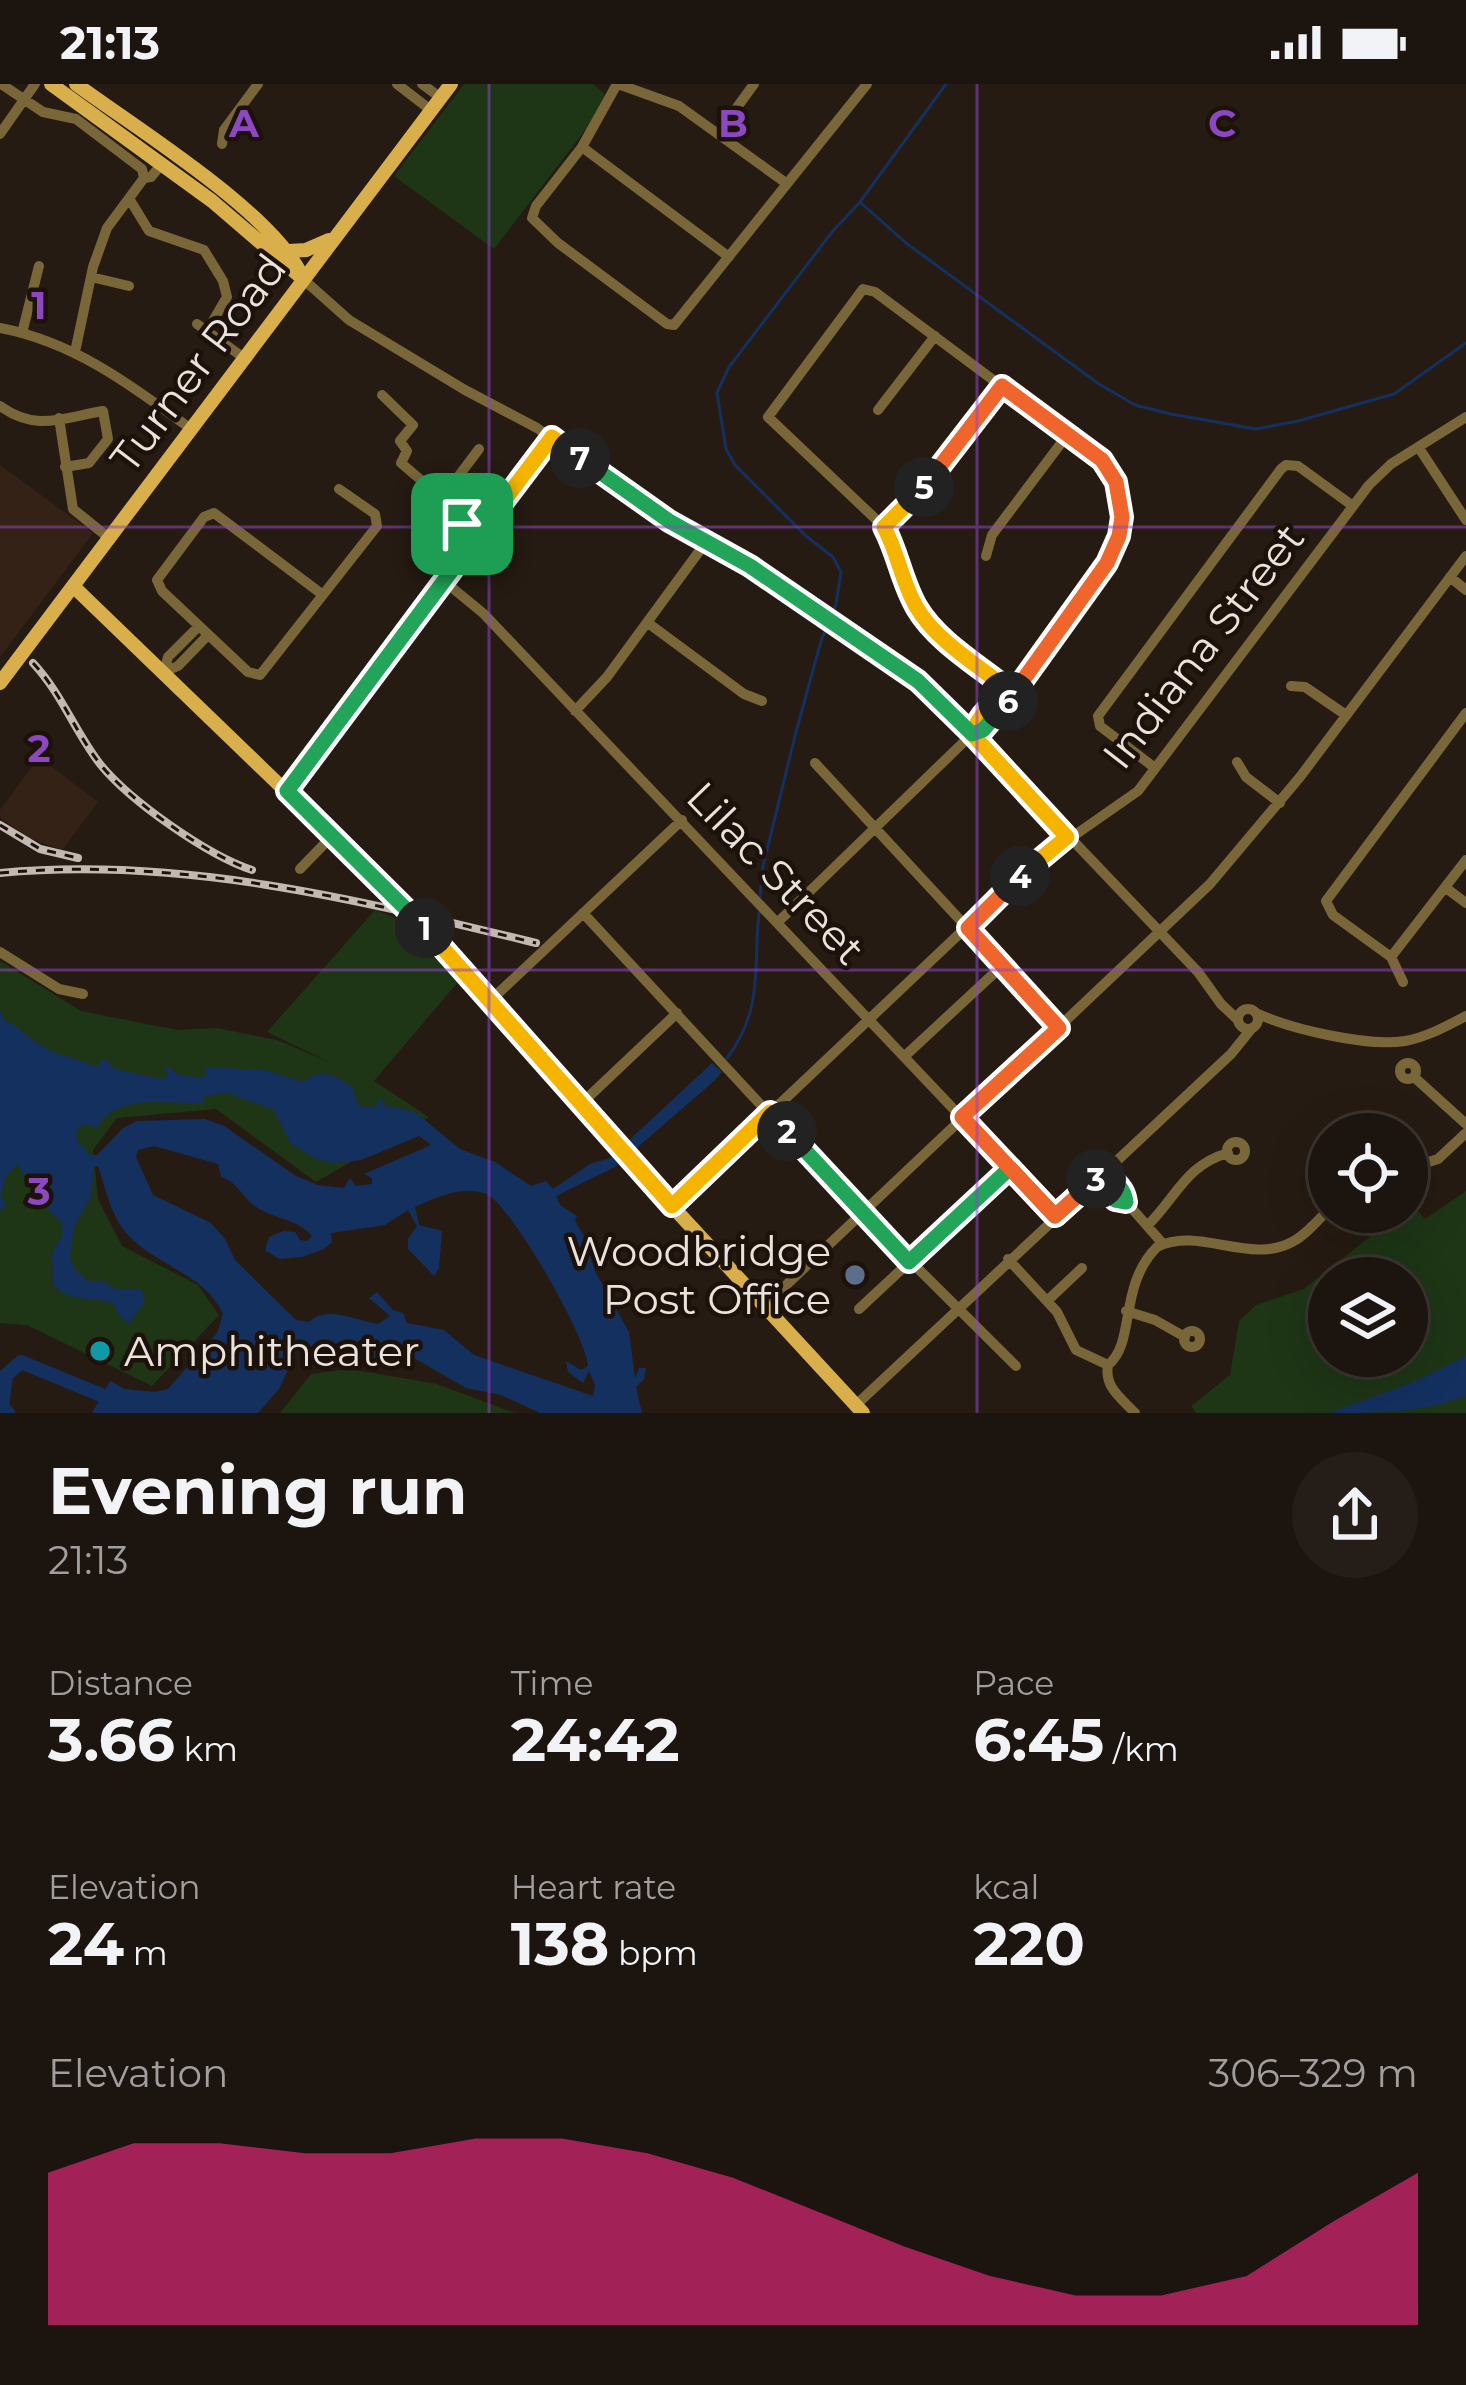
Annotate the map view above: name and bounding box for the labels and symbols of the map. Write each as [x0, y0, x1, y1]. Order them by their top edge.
text: A [228, 99, 260, 147]
text: B [718, 99, 748, 147]
text: C [1208, 99, 1236, 147]
street label: Turner Road [99, 244, 297, 482]
text: 1 [31, 281, 47, 329]
pin: 7 [550, 428, 610, 488]
pin: 5 [894, 457, 954, 517]
pin [411, 473, 513, 575]
street label: Indiana Street [1091, 513, 1315, 779]
pin: 6 [978, 671, 1038, 731]
text: 2 [27, 724, 51, 772]
street label: Lilac Street [676, 771, 876, 975]
pin: 4 [990, 846, 1050, 906]
pin: 1 [395, 898, 455, 958]
pin: 2 [757, 1101, 817, 1161]
pin: 3 [1066, 1149, 1126, 1209]
text: 3 [26, 1167, 51, 1215]
place label: Woodbridge Post Office [567, 1225, 831, 1325]
marker: Woodbridge Post Office [842, 1262, 868, 1288]
place label: Amphitheater [124, 1325, 420, 1377]
marker: Amphitheater [87, 1338, 113, 1364]

